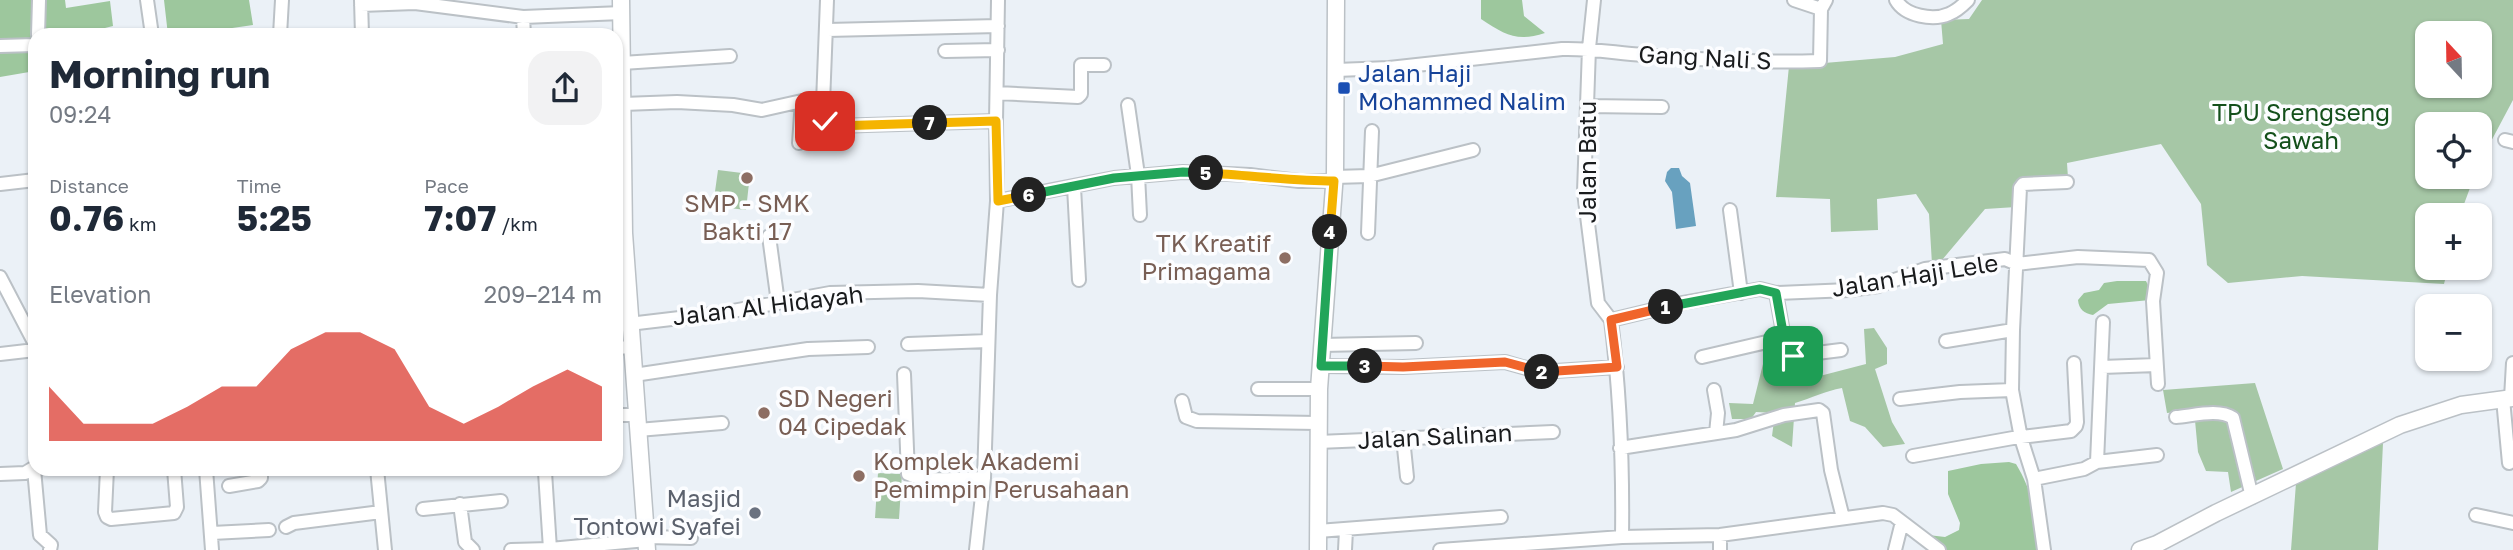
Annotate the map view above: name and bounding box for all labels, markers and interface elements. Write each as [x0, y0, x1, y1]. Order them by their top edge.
north arrow [2415, 21, 2492, 98]
map controls [2415, 21, 2492, 371]
street label: Gang Nali S [1638, 39, 1772, 74]
text: Morning run [49, 51, 270, 96]
button: share [528, 51, 602, 125]
place label: Jalan Haji Mohammed Nalim [1358, 58, 1566, 115]
marker: Jalan Haji Mohammed Nalim [1336, 80, 1352, 96]
pin [795, 91, 855, 151]
park label: TPU Srengseng Sawah [2212, 97, 2390, 154]
text: 09:24 [49, 100, 111, 128]
street label: Jalan Batu [1572, 101, 1601, 223]
icon: check [806, 102, 844, 140]
pin: 7 [912, 106, 948, 140]
text: 7 [924, 111, 935, 134]
button: locate [2415, 112, 2492, 189]
pin: 5 [1188, 156, 1224, 190]
text: 5 [1200, 161, 1211, 184]
marker: SMP - SMK Bakti 17 [739, 170, 755, 186]
text: Distance [49, 174, 129, 197]
text: Time [237, 174, 281, 197]
text: Pace [424, 174, 469, 197]
pin: 6 [1012, 178, 1046, 212]
text: 6 [1022, 183, 1035, 206]
place label: SMP - SMK Bakti 17 [684, 188, 810, 245]
text: 0.76 [49, 197, 124, 239]
text: 5:25 [237, 197, 312, 239]
text: 7:07 [424, 197, 496, 239]
button: + [2415, 203, 2492, 280]
text: km [124, 212, 157, 235]
text: /km [496, 212, 538, 235]
pin: 4 [1312, 215, 1348, 250]
text: 4 [1324, 220, 1335, 243]
place label: TK Kreatif Primagama [1142, 228, 1271, 285]
street label: Jalan Haji Lele [1829, 247, 2000, 302]
marker: TK Kreatif Primagama [1277, 250, 1293, 266]
street label: Jalan Al Hidayah [671, 278, 865, 331]
text: Elevation [49, 280, 151, 308]
text: 209–214 m [484, 280, 602, 308]
pin: 1 [1648, 290, 1684, 324]
button: − [2415, 294, 2492, 371]
text: 1 [1661, 295, 1670, 318]
pin [1763, 326, 1823, 386]
icon: arrive [1774, 337, 1812, 375]
pin: 3 [1348, 348, 1382, 384]
text: 3 [1359, 354, 1370, 377]
pin: 2 [1524, 354, 1560, 390]
text: 2 [1536, 360, 1547, 383]
place label: SD Negeri 04 Cipedak [778, 383, 907, 440]
marker: SD Negeri 04 Cipedak [756, 405, 772, 421]
street label: Jalan Salinan [1357, 417, 1513, 454]
place label: Komplek Akademi Pemimpin Perusahaan [873, 446, 1129, 503]
marker: Komplek Akademi Pemimpin Perusahaan [851, 468, 867, 484]
place label: Masjid Tontowi Syafei [573, 483, 741, 540]
marker: Masjid Tontowi Syafei [747, 505, 763, 521]

